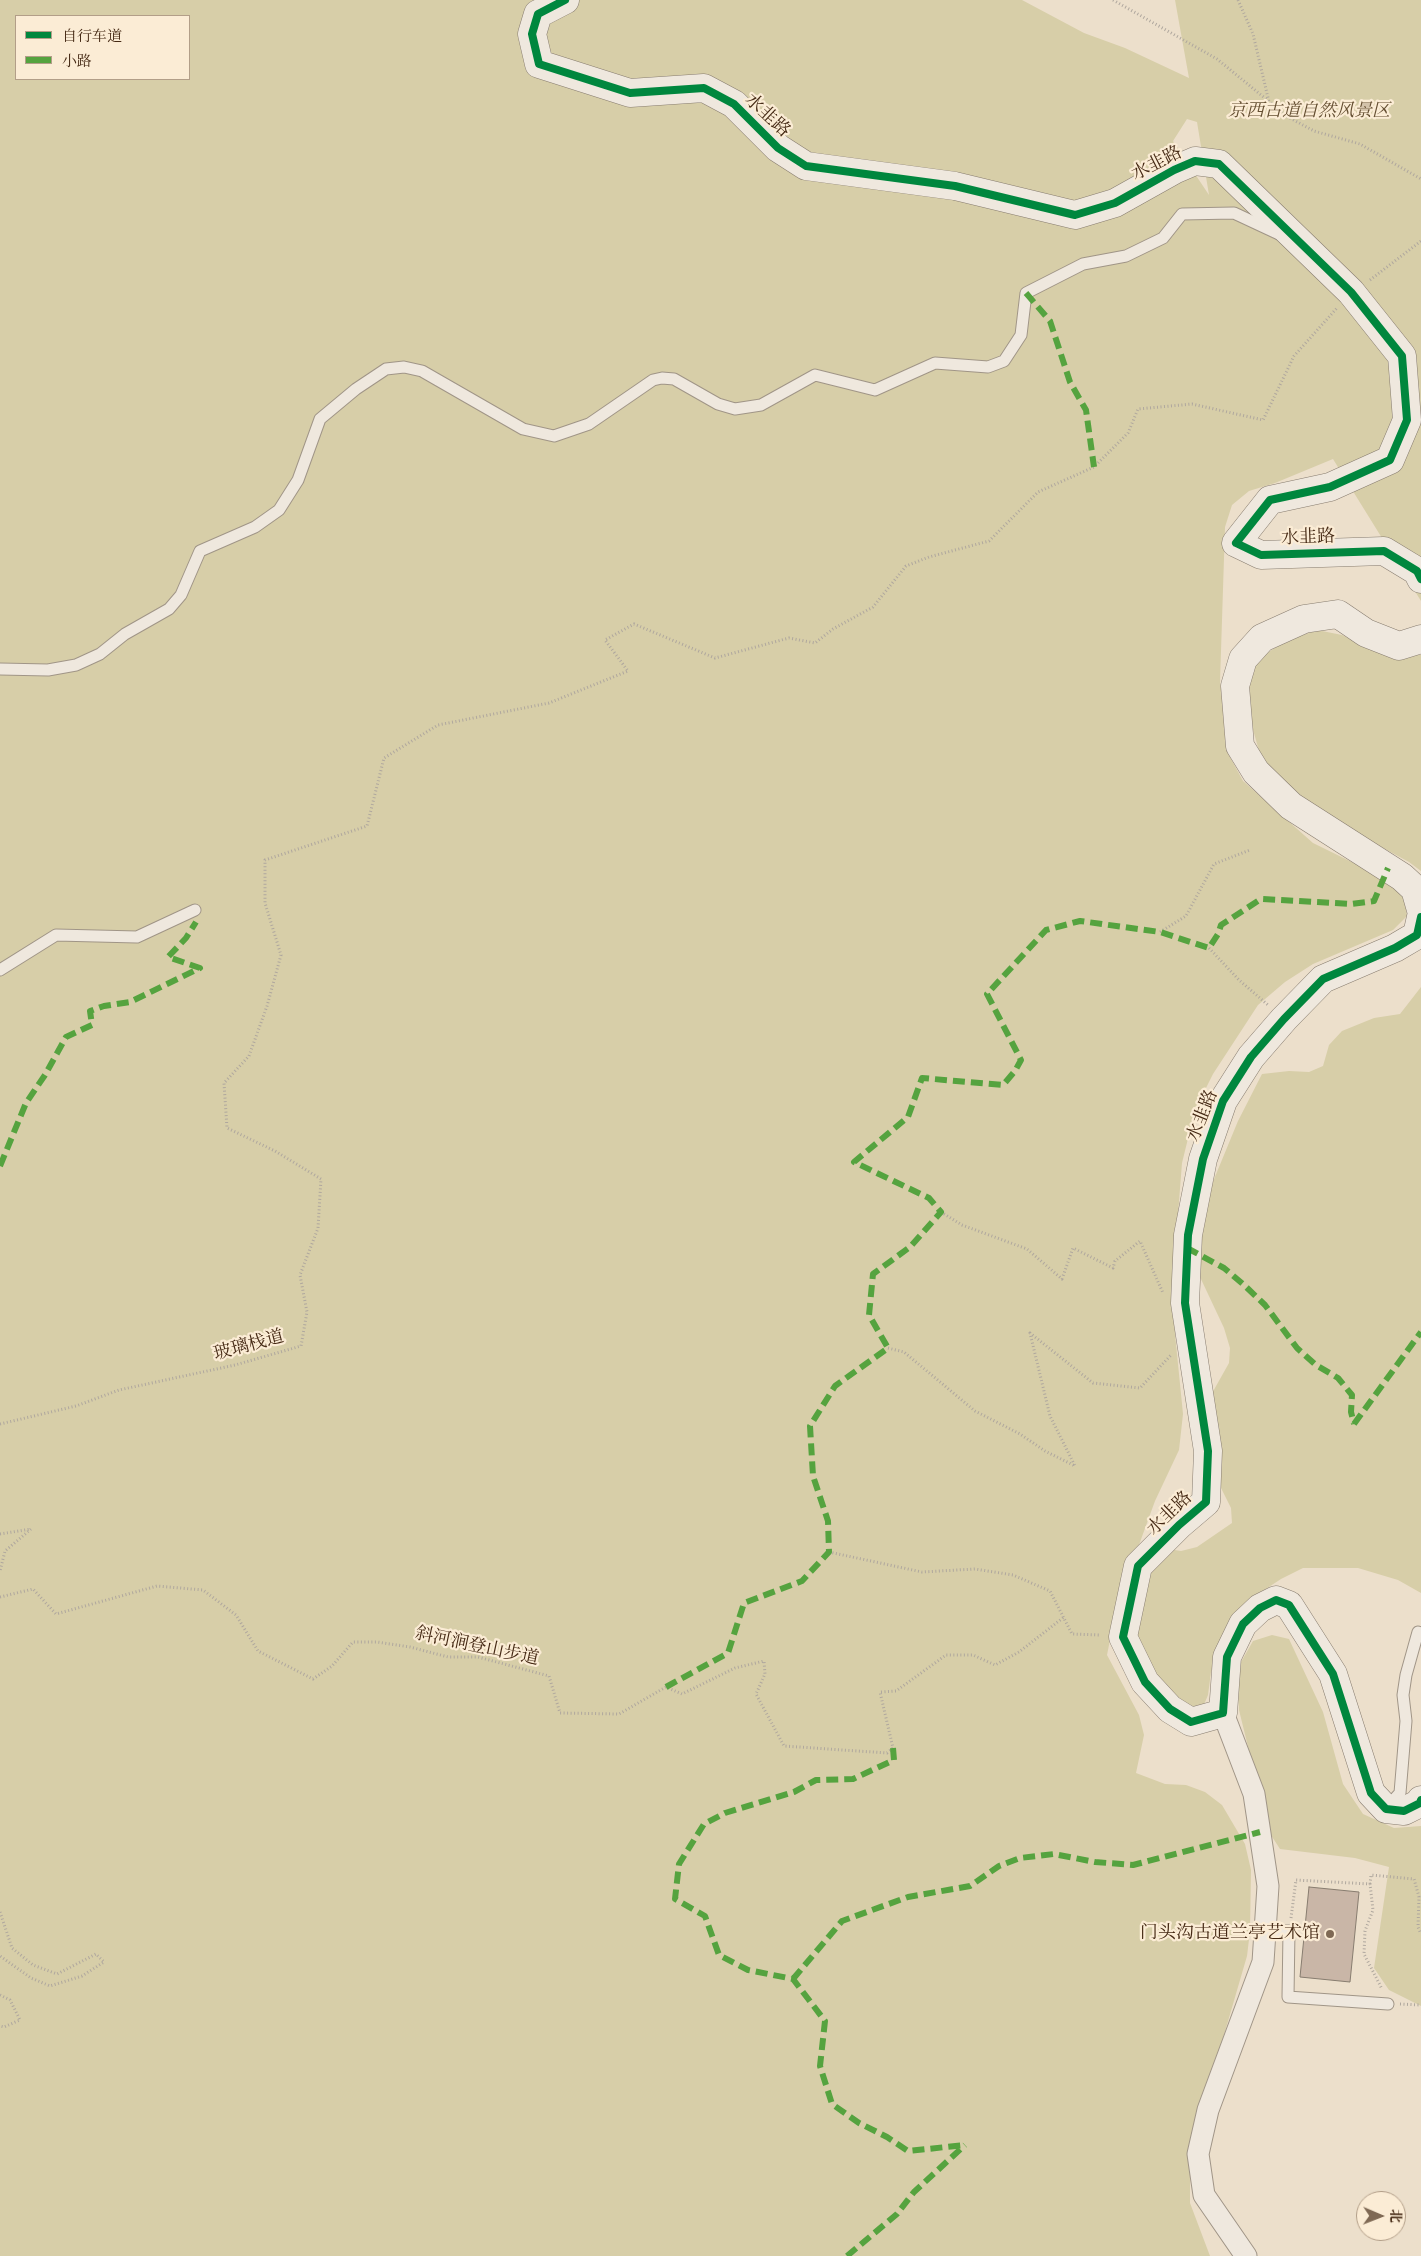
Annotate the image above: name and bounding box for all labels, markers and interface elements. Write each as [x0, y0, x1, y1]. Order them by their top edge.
legend [15, 15, 190, 80]
text: 自行车道 [62, 27, 122, 46]
text: 小路 [62, 52, 92, 71]
street label: 水韭路 [740, 90, 794, 142]
park label: 京西古道自然风景区 [1228, 101, 1390, 123]
street label: 水韭路 [1128, 142, 1186, 186]
street label: 水韭路 [1281, 526, 1335, 550]
street label: 水韭路 [1183, 1087, 1223, 1145]
street label: 玻璃栈道 [211, 1326, 287, 1366]
street label: 水韭路 [1143, 1487, 1197, 1541]
street label: 斜河涧登山步道 [413, 1623, 541, 1671]
place label: 门头沟古道兰亭艺术馆 [1140, 1923, 1320, 1945]
marker: 门头沟古道兰亭艺术馆 [1324, 1928, 1336, 1940]
north arrow [1356, 2191, 1406, 2241]
text: 北 [1386, 2209, 1404, 2223]

